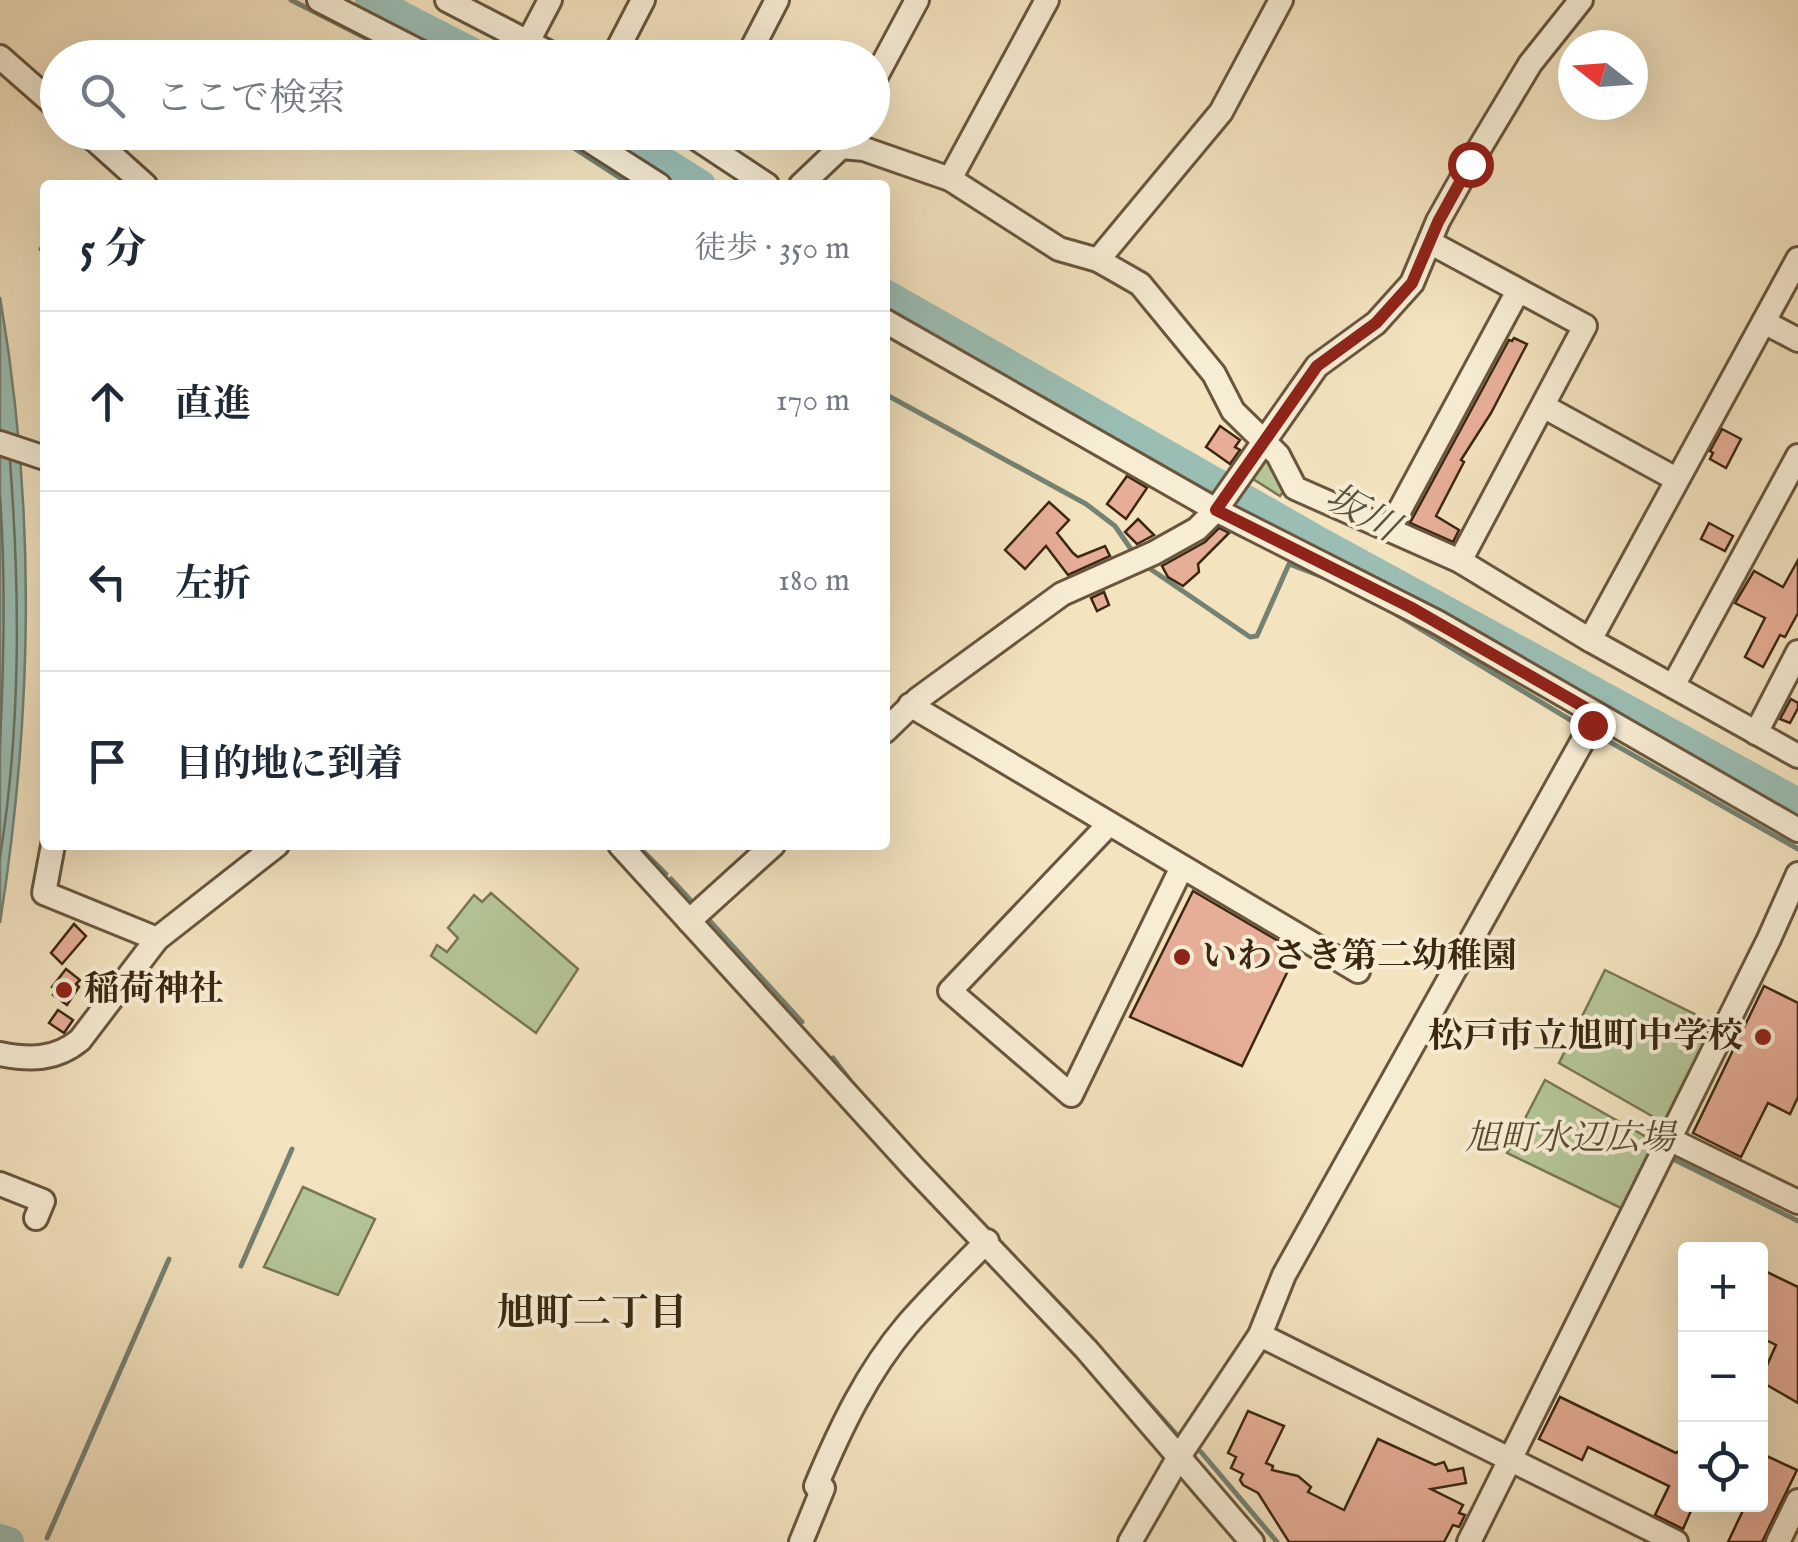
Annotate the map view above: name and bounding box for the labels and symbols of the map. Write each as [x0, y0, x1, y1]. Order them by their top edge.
north arrow [1558, 30, 1648, 120]
route start [1448, 142, 1494, 188]
water label: 坂川 [1316, 475, 1409, 555]
route end [1570, 703, 1616, 749]
place label: いわさき第二幼稚園 [1202, 935, 1517, 980]
marker: いわさき第二幼稚園 [1171, 946, 1193, 968]
place label: 稲荷神社 [84, 968, 224, 1013]
marker: 稲荷神社 [53, 979, 75, 1001]
place label: 松戸市立旭町中学校 [1428, 1015, 1743, 1060]
marker: 松戸市立旭町中学校 [1752, 1026, 1774, 1048]
park label: 旭町水辺広場 [1465, 1117, 1678, 1162]
district label: 旭町二丁目 [497, 1291, 687, 1339]

